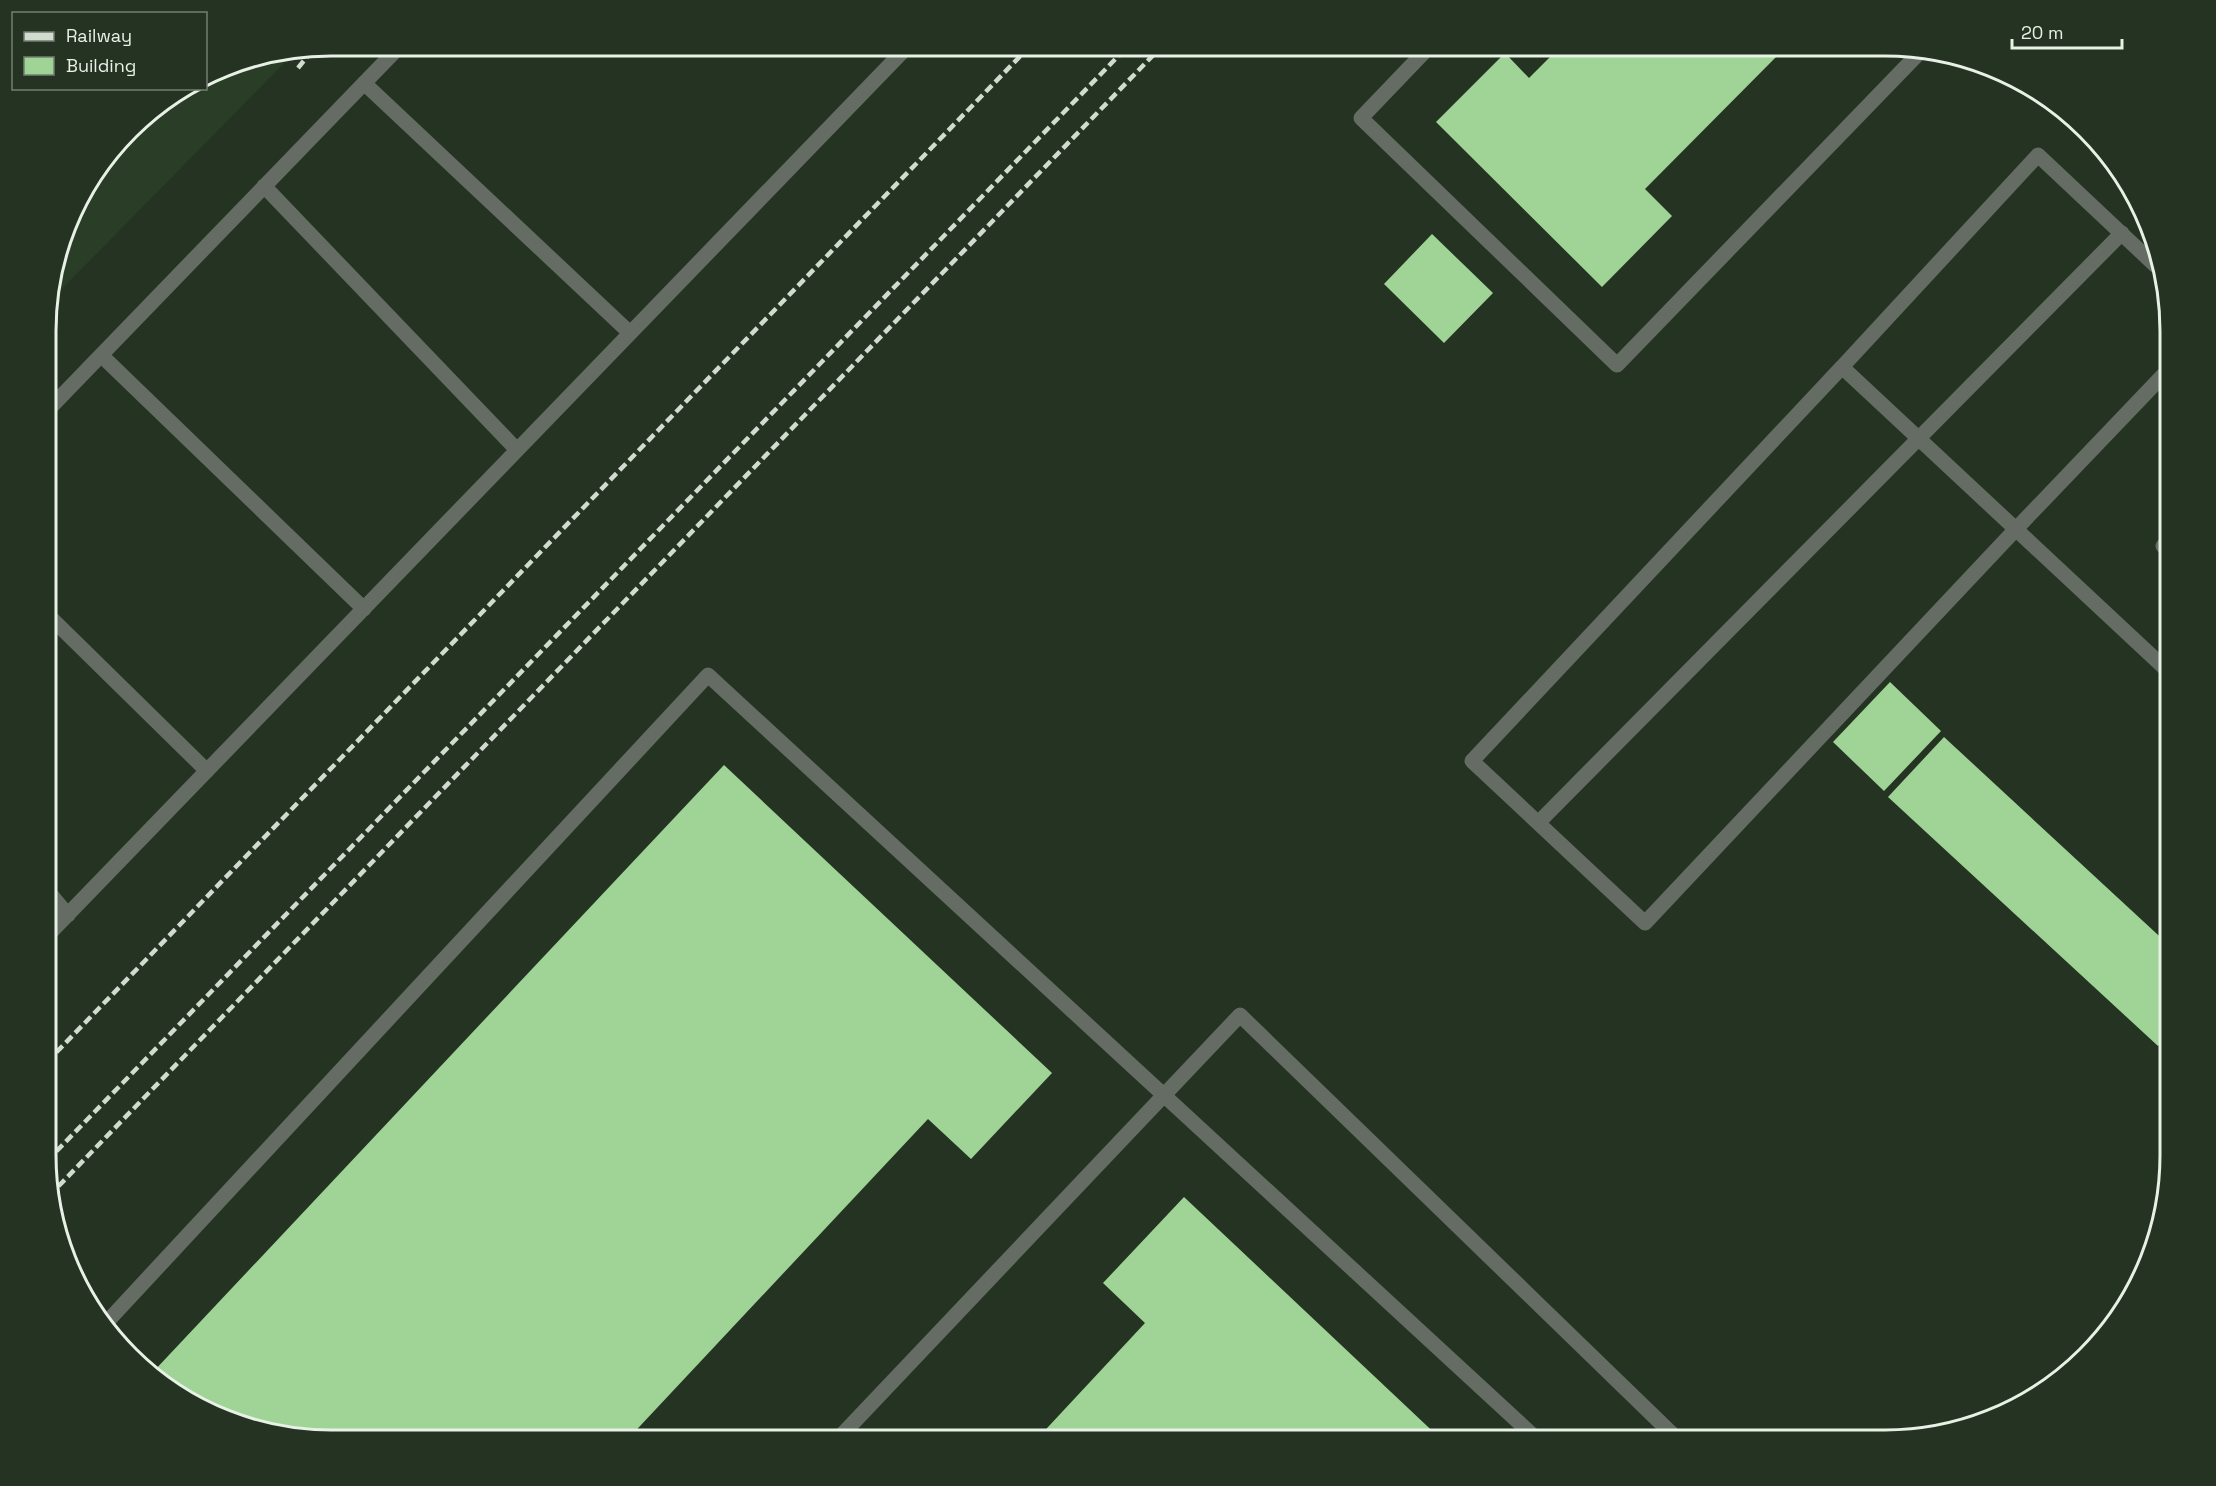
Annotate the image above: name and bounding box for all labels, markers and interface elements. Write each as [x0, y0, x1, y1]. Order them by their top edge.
legend [12, 12, 207, 90]
scale bar [2012, 12, 2122, 50]
text: 20 m [2021, 21, 2064, 44]
text: Railway [66, 24, 132, 47]
text: Building [66, 54, 136, 77]

